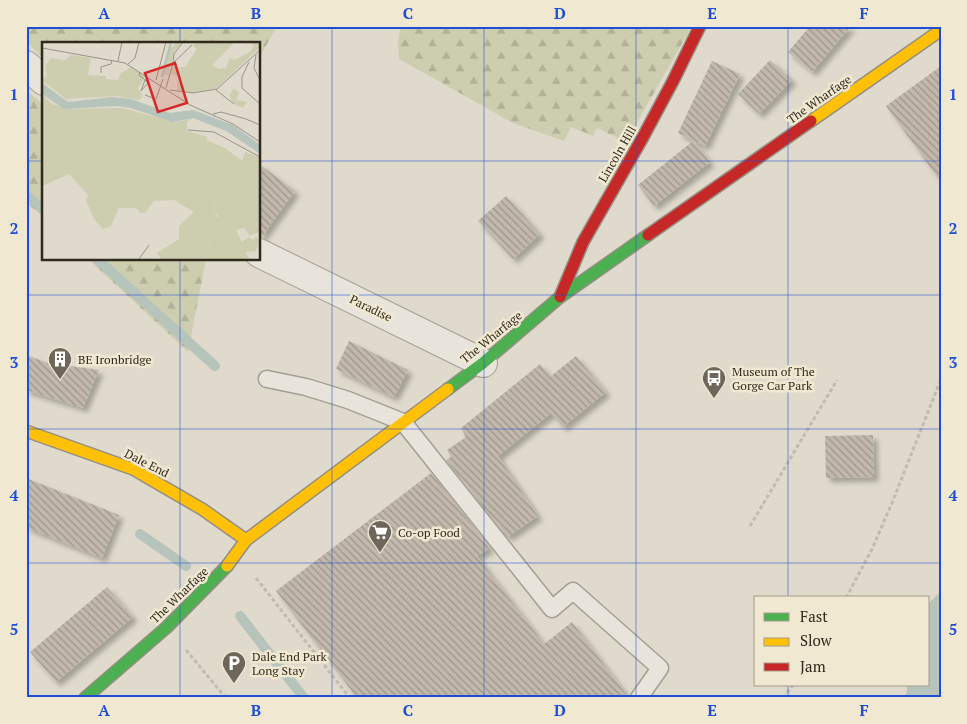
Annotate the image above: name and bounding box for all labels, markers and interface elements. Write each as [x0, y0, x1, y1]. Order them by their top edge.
text: A [98, 2, 110, 24]
text: B [251, 2, 261, 24]
text: C [403, 2, 413, 24]
text: D [554, 2, 566, 24]
text: E [707, 2, 717, 24]
text: F [859, 2, 869, 24]
inset map [42, 42, 260, 260]
street label: The Wharfage [784, 71, 854, 127]
text: 1 [9, 83, 19, 105]
text: 1 [948, 83, 958, 105]
street label: Lincoln Hill [595, 123, 639, 185]
text: 2 [9, 217, 19, 239]
text: 2 [948, 217, 958, 239]
street label: Paradise [347, 291, 395, 325]
street label: The Wharfage [457, 308, 525, 366]
building icon: BE Ironbridge [47, 346, 73, 380]
text: 3 [9, 351, 19, 373]
text: 3 [948, 351, 958, 373]
place label: BE Ironbridge [78, 352, 152, 367]
place label: Museum of The Gorge Car Park [732, 364, 815, 393]
bus stop icon: Museum of The Gorge Car Park [701, 365, 727, 399]
street label: Dale End [122, 445, 172, 481]
text: 4 [9, 484, 19, 506]
text: 4 [948, 484, 958, 506]
supermarket icon: Co-op Food [367, 519, 393, 553]
place label: Co-op Food [398, 525, 460, 540]
street label: The Wharfage [147, 564, 211, 626]
legend [754, 596, 930, 686]
text: Fast [800, 606, 828, 626]
text: 5 [9, 618, 19, 640]
text: 5 [948, 618, 958, 640]
text: Slow [800, 630, 833, 650]
place label: Dale End Park Long Stay [252, 649, 328, 678]
parking icon: Dale End Park Long Stay [221, 650, 247, 684]
text: Jam [800, 656, 826, 676]
text: A [98, 699, 110, 721]
text: B [251, 699, 261, 721]
text: C [403, 699, 413, 721]
text: D [554, 699, 566, 721]
text: E [707, 699, 717, 721]
text: F [859, 699, 869, 721]

